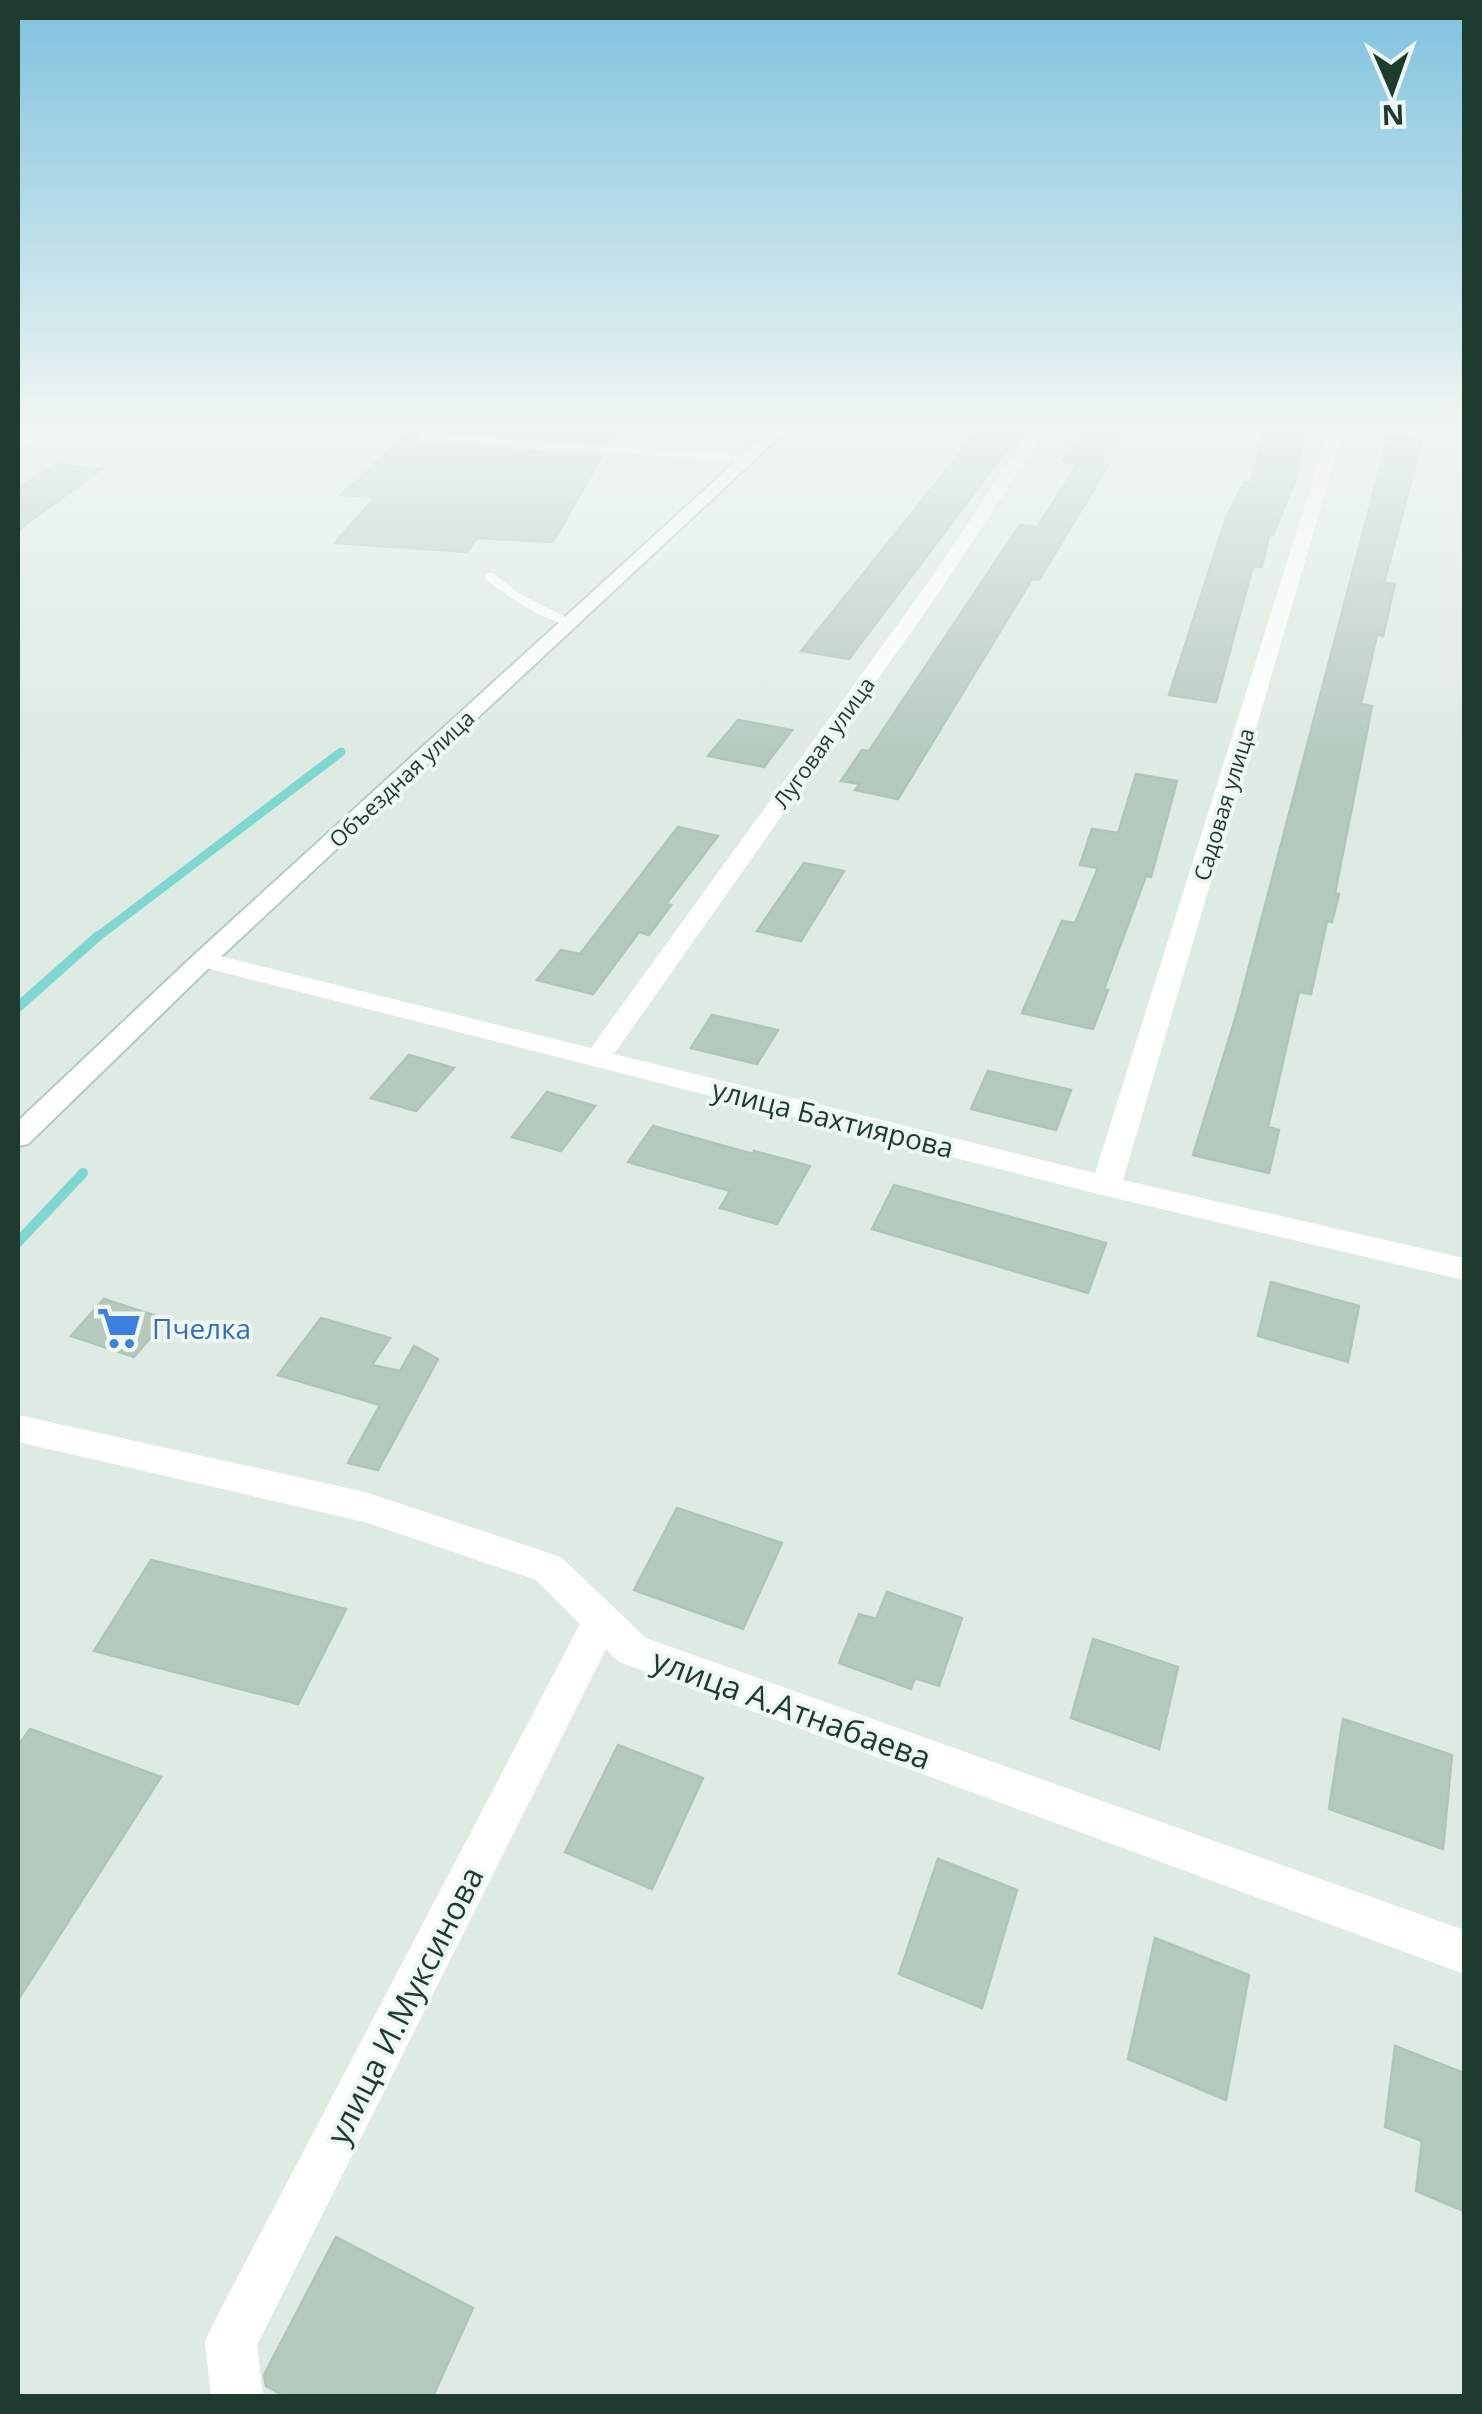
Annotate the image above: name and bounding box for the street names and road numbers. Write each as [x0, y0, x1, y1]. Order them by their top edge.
street label: Луговая улица [765, 670, 881, 814]
street label: Объездная улица [322, 703, 480, 853]
street label: Садовая улица [1186, 724, 1260, 884]
street label: улица Бахтиярова [708, 1070, 958, 1166]
street label: улица А.Атнабаева [647, 1638, 937, 1778]
street label: улица И.Муксинова [315, 1859, 493, 2151]

